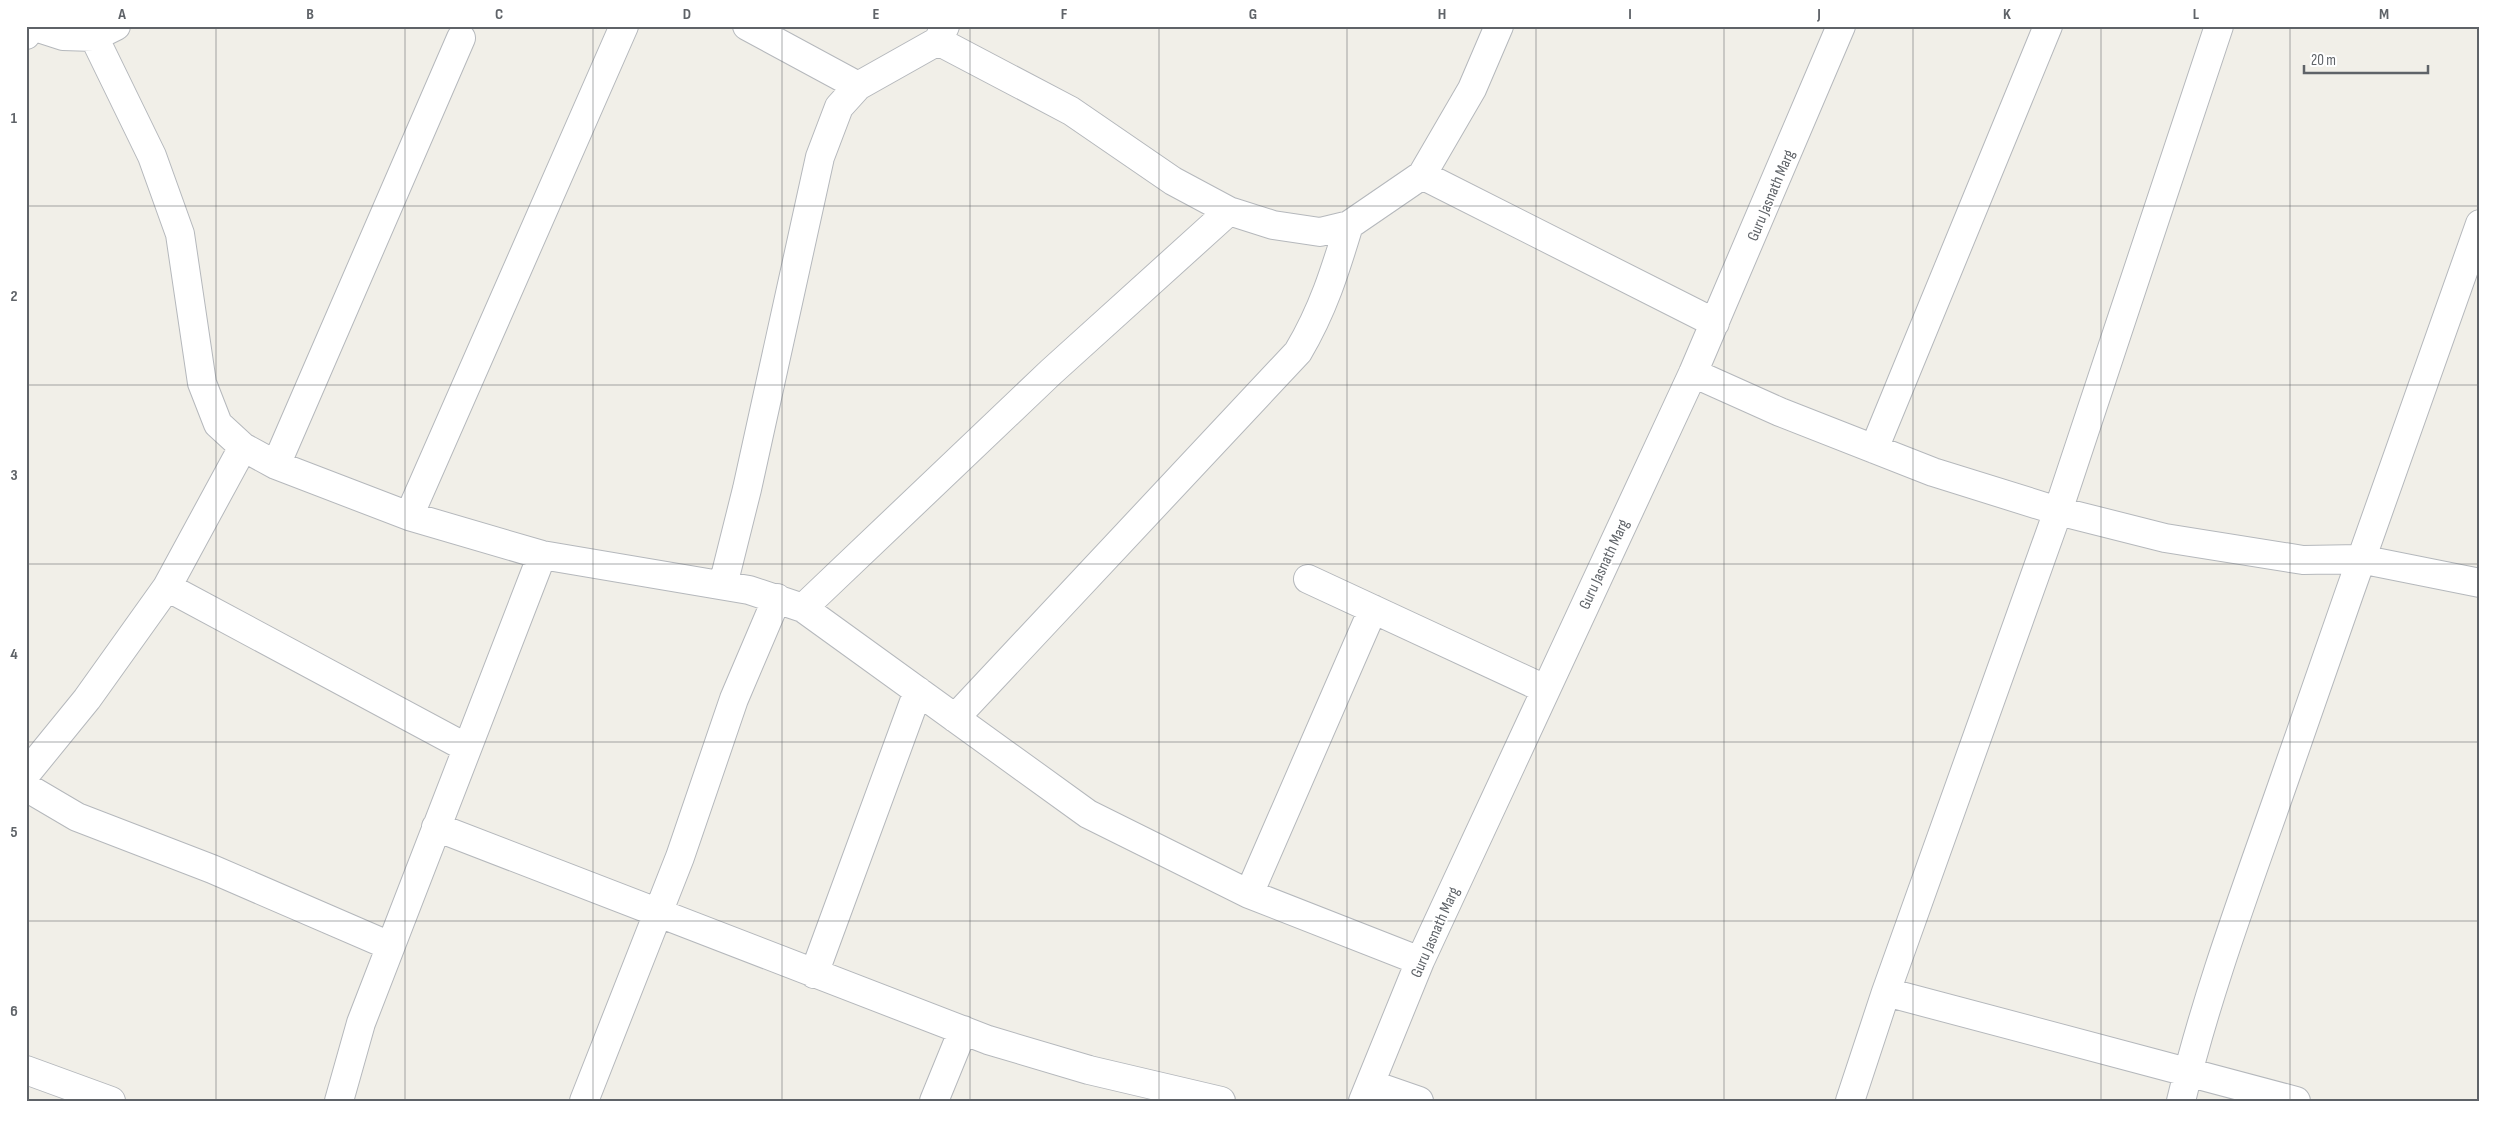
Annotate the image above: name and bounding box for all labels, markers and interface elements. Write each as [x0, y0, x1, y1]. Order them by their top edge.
text: A [117, 5, 126, 24]
text: B [306, 5, 314, 24]
text: C [495, 5, 503, 24]
text: D [683, 5, 691, 24]
text: E [873, 5, 880, 24]
text: F [1061, 5, 1068, 24]
text: G [1249, 5, 1257, 24]
text: H [1438, 5, 1446, 24]
text: I [1628, 5, 1632, 24]
text: J [1816, 5, 1821, 24]
text: K [2003, 5, 2011, 24]
text: L [2193, 5, 2200, 24]
text: M [2379, 5, 2389, 24]
scale bar [2304, 42, 2427, 74]
text: 20 m [2311, 51, 2336, 70]
text: 1 [11, 109, 18, 128]
street label: Guru Jasnath Marg [1744, 147, 1799, 244]
text: 2 [10, 287, 18, 306]
text: 3 [10, 466, 18, 485]
street label: Guru Jasnath Marg [1575, 517, 1634, 613]
text: 4 [10, 645, 18, 664]
text: 5 [10, 823, 18, 842]
street label: Guru Jasnath Marg [1407, 884, 1464, 981]
text: 6 [10, 1002, 18, 1021]

